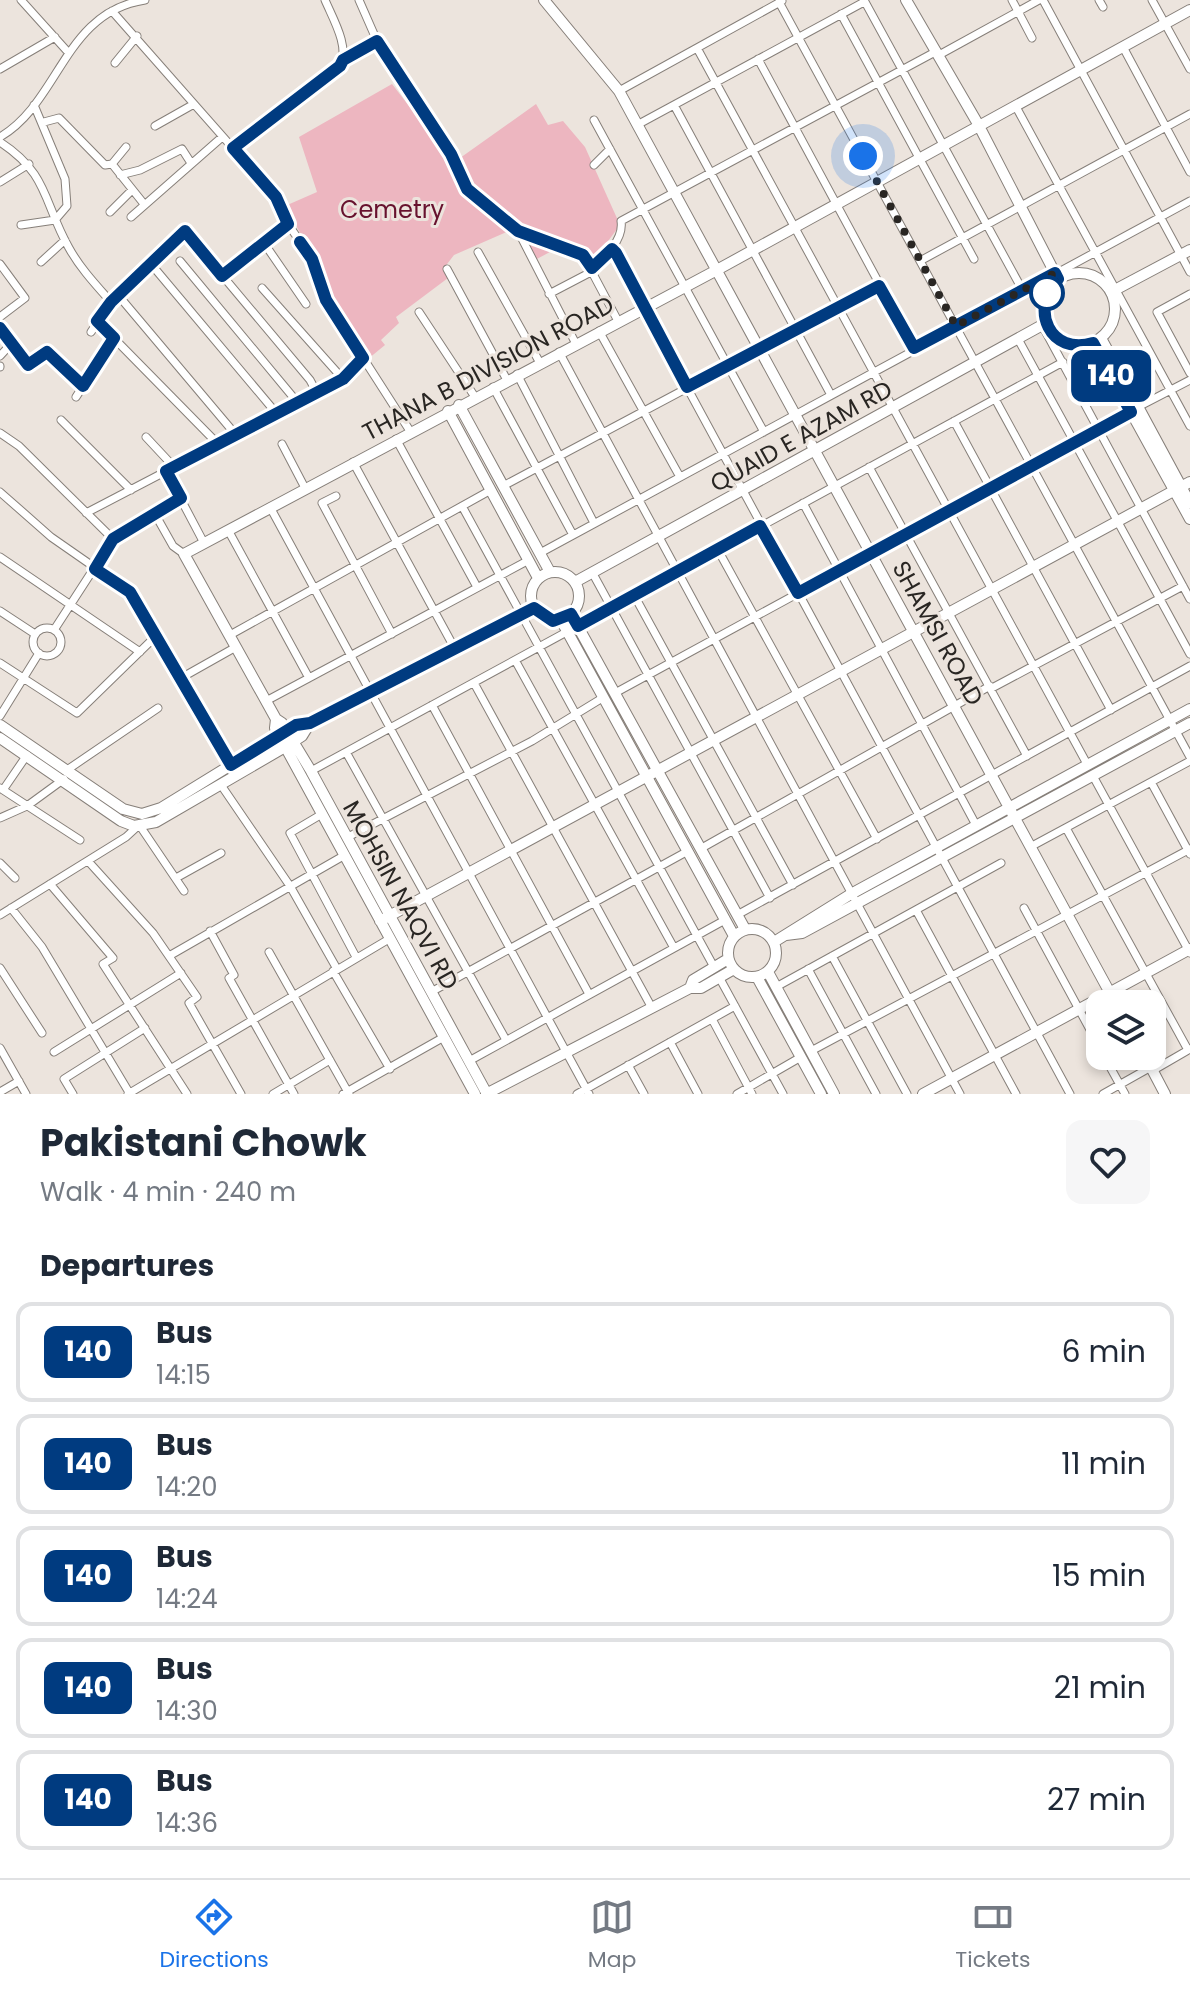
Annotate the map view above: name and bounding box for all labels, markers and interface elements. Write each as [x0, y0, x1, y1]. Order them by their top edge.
your location [843, 136, 883, 176]
park label: Cemetry [340, 193, 445, 226]
unlabelled marker [1030, 276, 1064, 310]
street label: THANA B DIVISION ROAD [357, 288, 619, 448]
line badge: 140 [1065, 350, 1157, 402]
text: 140 [1087, 356, 1135, 395]
street label: QUAID E AZAM RD [704, 372, 898, 500]
street label: SHAMSI ROAD [885, 555, 991, 711]
street label: MOHSIN NAQVI RD [335, 795, 467, 995]
map controls [1086, 990, 1166, 1070]
button: layers [1086, 990, 1166, 1070]
text: Pakistani Chowk [40, 1116, 367, 1169]
button: heart [1066, 1120, 1150, 1204]
text: Walk · 4 min · 240 m [40, 1174, 296, 1210]
text: Departures [40, 1244, 214, 1287]
text: Bus [156, 1311, 213, 1354]
text: 6 min [1061, 1330, 1146, 1373]
text: 140 [64, 1332, 112, 1371]
text: 14:15 [156, 1357, 211, 1393]
text: Bus [156, 1423, 213, 1466]
text: 11 min [1061, 1442, 1146, 1485]
text: 140 [64, 1444, 112, 1483]
text: 14:20 [156, 1469, 218, 1505]
text: Bus [156, 1535, 213, 1578]
text: 15 min [1052, 1554, 1146, 1597]
text: 140 [64, 1556, 112, 1595]
text: 14:24 [156, 1581, 218, 1617]
text: Bus [156, 1647, 213, 1690]
text: 21 min [1054, 1666, 1146, 1709]
text: 140 [64, 1668, 112, 1707]
text: 14:30 [156, 1693, 218, 1729]
text: Bus [156, 1759, 213, 1802]
text: 27 min [1047, 1778, 1146, 1821]
text: 140 [64, 1780, 112, 1819]
text: 14:36 [156, 1805, 218, 1841]
tab: Directions [159, 1895, 269, 1976]
tab: Map [588, 1895, 636, 1976]
tab: Tickets [955, 1895, 1030, 1976]

